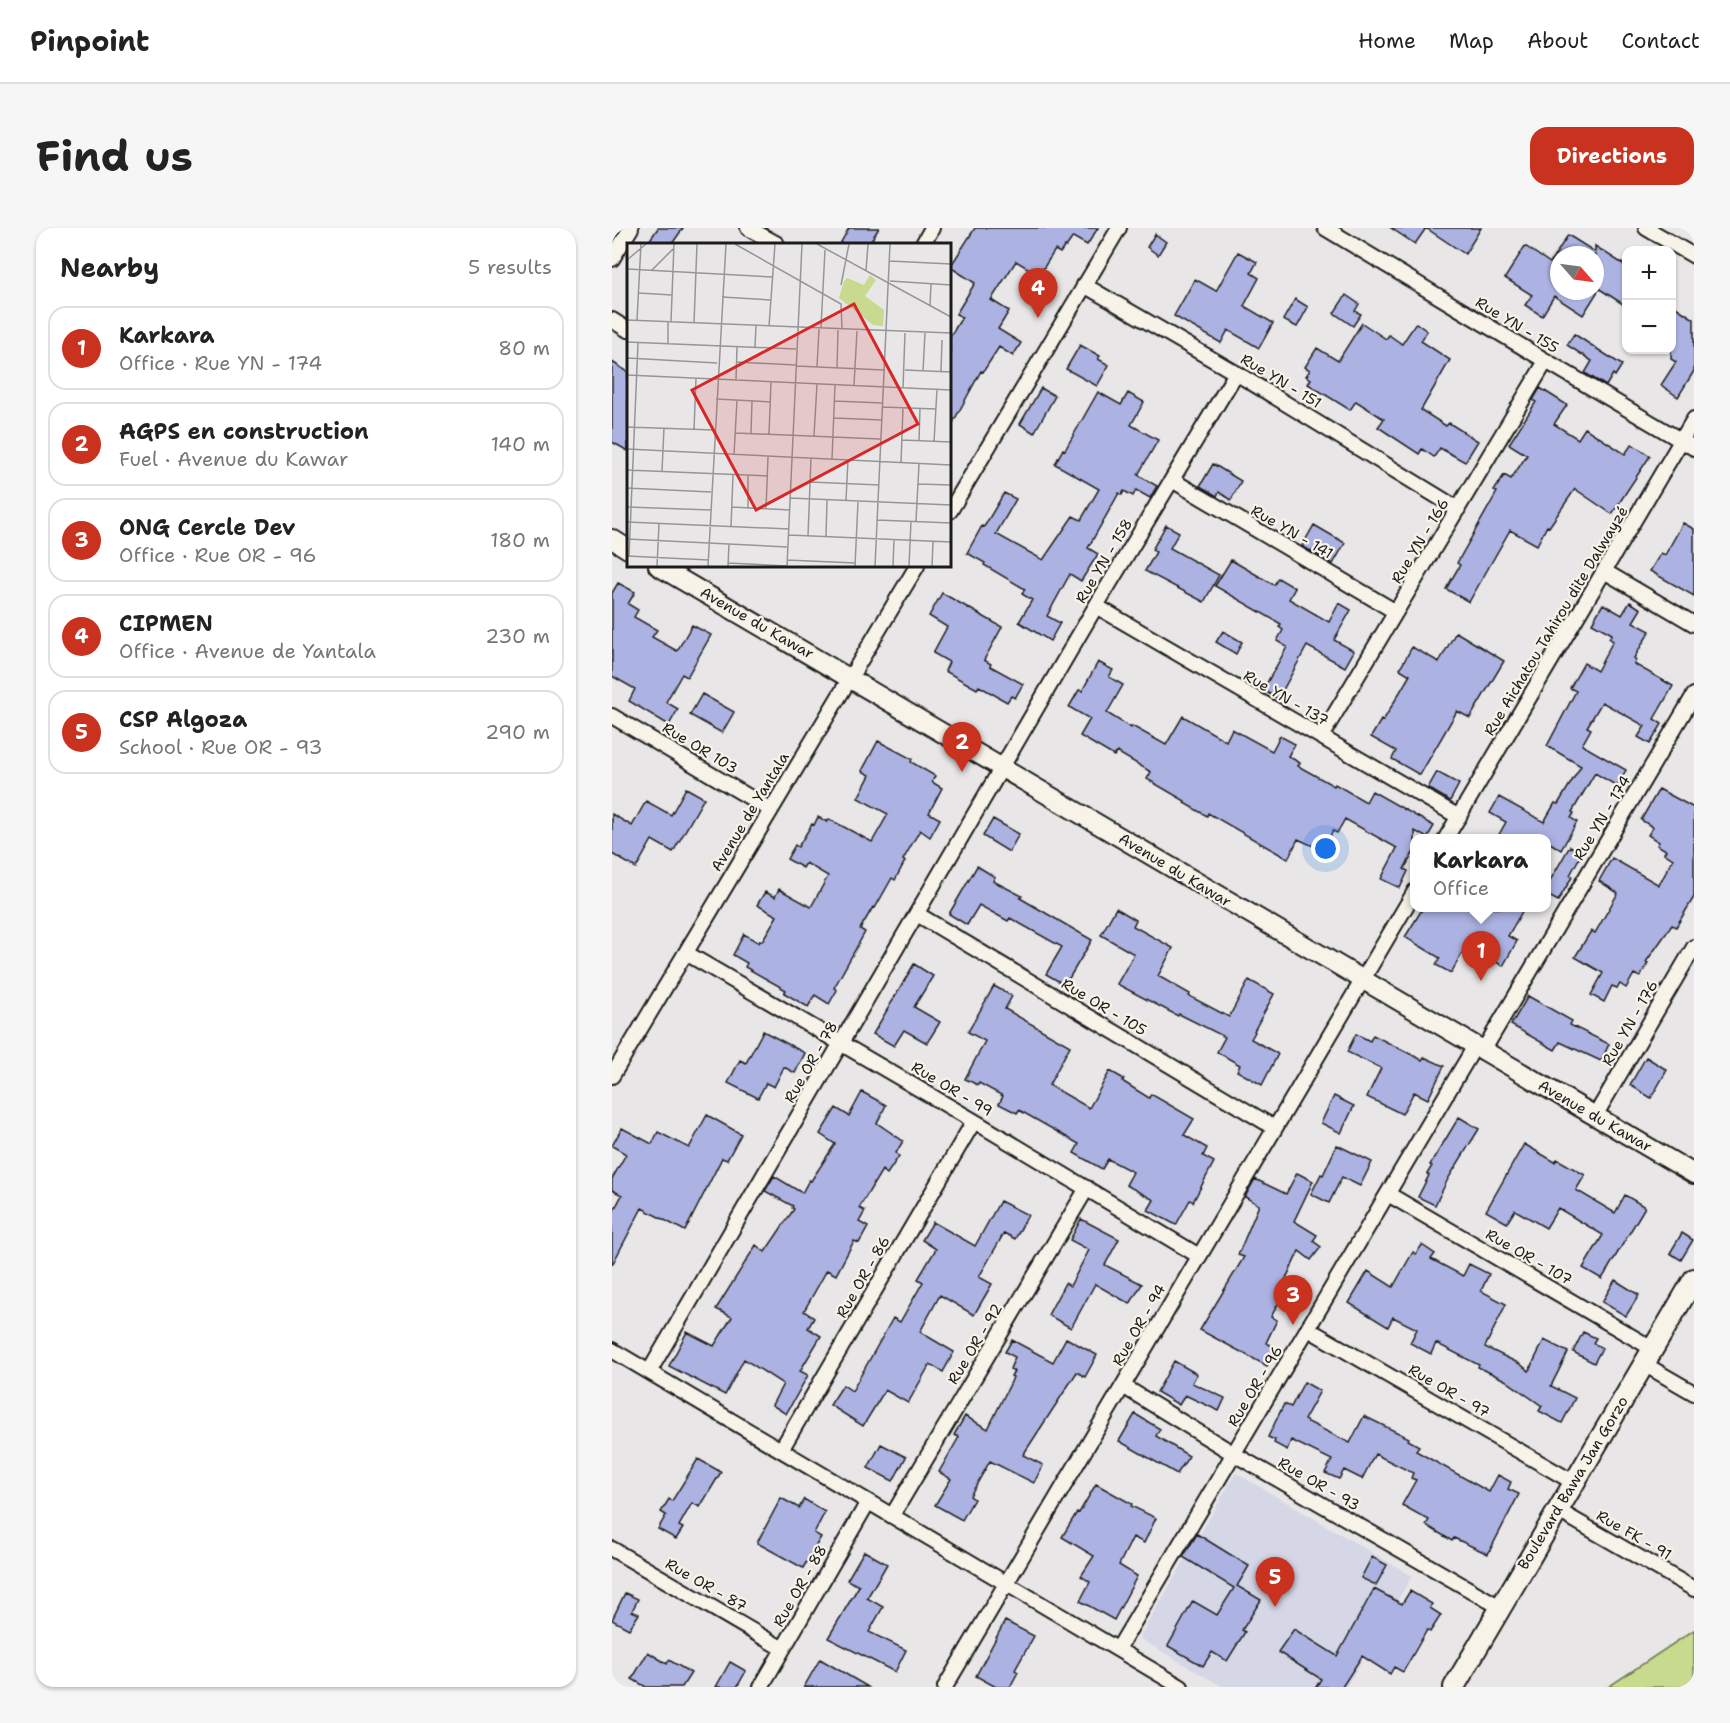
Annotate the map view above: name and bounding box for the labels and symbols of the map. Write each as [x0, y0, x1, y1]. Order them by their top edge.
inset map [627, 243, 951, 567]
north arrow [1550, 246, 1604, 300]
pin: 4 [1018, 268, 1058, 318]
street label: Rue YN - 155 [1472, 292, 1562, 358]
street label: Rue YN - 151 [1237, 349, 1325, 413]
street label: Rue YN - 166 [1387, 495, 1453, 587]
street label: Rue YN - 141 [1247, 500, 1337, 564]
street label: Rue Aichatou Tahirou dite Dalwayzé [1479, 503, 1633, 739]
street label: Rue YN - 158 [1071, 515, 1137, 607]
street label: Avenue du Kawar [696, 582, 818, 664]
street label: Rue YN - 137 [1240, 666, 1332, 730]
street label: Rue OR 103 [659, 718, 741, 778]
pin: 2 [942, 722, 982, 772]
street label: Avenue de Yantala [706, 748, 794, 875]
street label: Rue YN - 174 [1569, 772, 1635, 864]
street label: Avenue du Kawar [1115, 828, 1235, 912]
your location [1311, 834, 1340, 863]
pin: 1 [1462, 932, 1500, 981]
street label: Rue OR - 105 [1058, 974, 1150, 1040]
street label: Rue YN - 176 [1597, 976, 1663, 1070]
street label: Rue OR - 78 [780, 1018, 842, 1106]
street label: Rue OR - 99 [908, 1057, 996, 1121]
street label: Avenue du Kawar [1534, 1075, 1656, 1157]
street label: Rue OR - 107 [1482, 1224, 1576, 1290]
street label: Rue OR - 86 [832, 1232, 894, 1322]
pin: 3 [1274, 1276, 1312, 1325]
street label: Rue OR - 94 [1108, 1281, 1170, 1369]
street label: Rue OR - 92 [943, 1300, 1007, 1388]
street label: Rue OR - 96 [1223, 1342, 1287, 1430]
street label: Rue OR - 97 [1405, 1360, 1493, 1422]
street label: Boulevard Bawa Jan Gorzo [1513, 1393, 1633, 1573]
street label: Rue OR - 93 [1275, 1453, 1363, 1515]
street label: Rue FK - 91 [1593, 1505, 1675, 1565]
street label: Rue OR - 88 [768, 1541, 832, 1631]
street label: Rue OR - 87 [662, 1554, 750, 1616]
pin: 5 [1256, 1558, 1294, 1607]

